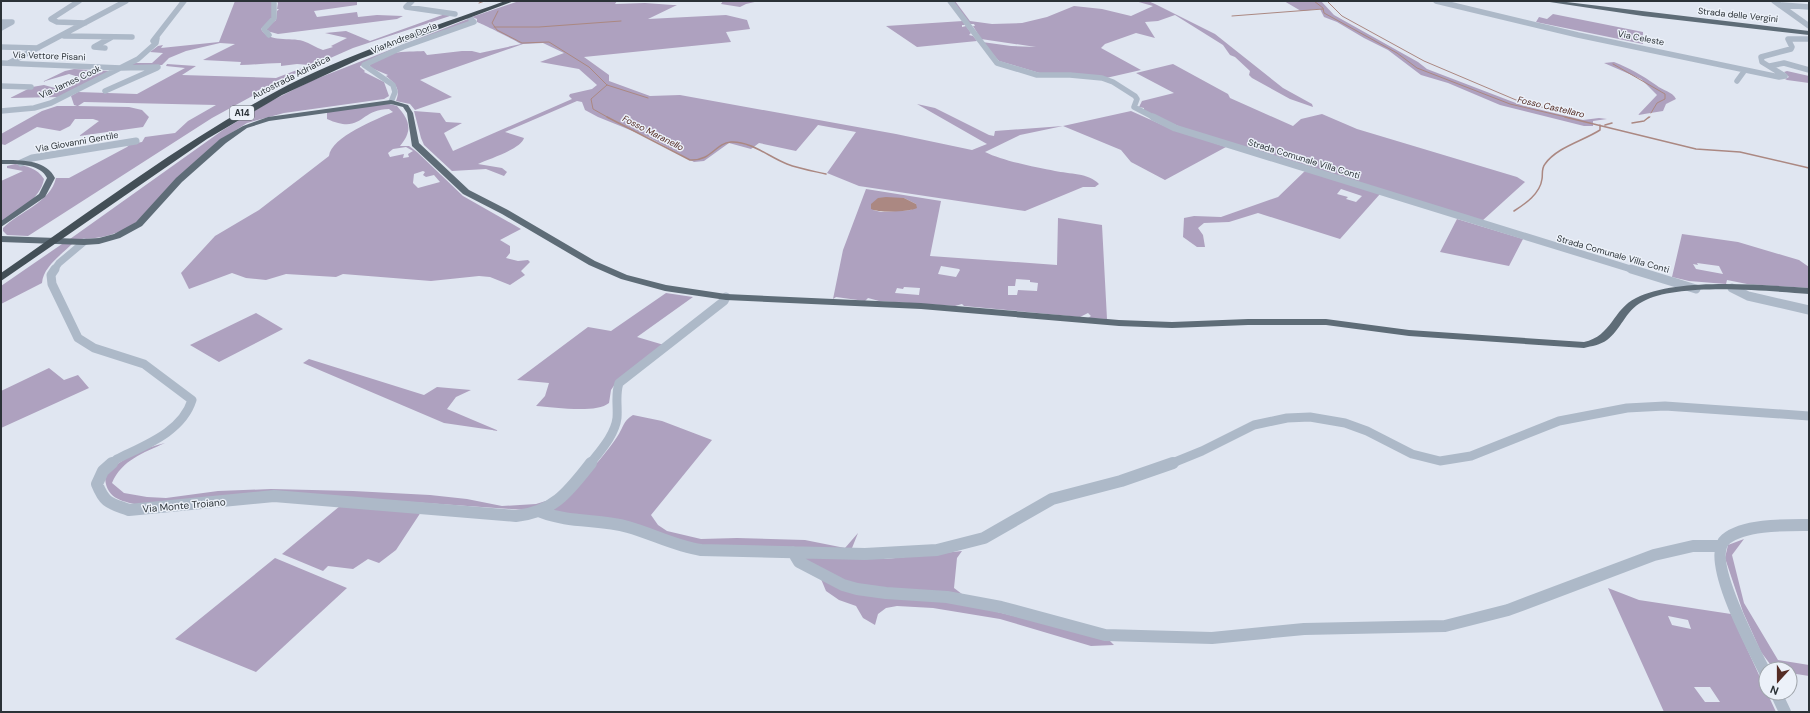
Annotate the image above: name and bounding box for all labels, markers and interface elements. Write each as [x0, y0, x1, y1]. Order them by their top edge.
street label: Strada delle Vergini [1697, 5, 1779, 25]
street label: Via Andrea Doria [369, 19, 439, 57]
street label: Via Celeste [1617, 28, 1665, 48]
street label: Via Vettore Pisani [12, 49, 86, 63]
street label: Autostrada Adriatica [250, 52, 332, 102]
street label: Via James Cook [37, 62, 103, 102]
water label: Fosso Castellaro [1516, 93, 1586, 121]
road number: A14 [230, 106, 254, 120]
water label: Fosso Maranello [620, 112, 686, 154]
street label: Via Giovanni Gentile [35, 129, 119, 155]
street label: Strada Comunale Villa Conti [1247, 136, 1361, 182]
street label: Strada Comunale Villa Conti [1555, 232, 1671, 276]
street label: Via Monte Troiano [142, 495, 226, 516]
north arrow [1758, 661, 1798, 701]
text: N [1768, 682, 1781, 698]

